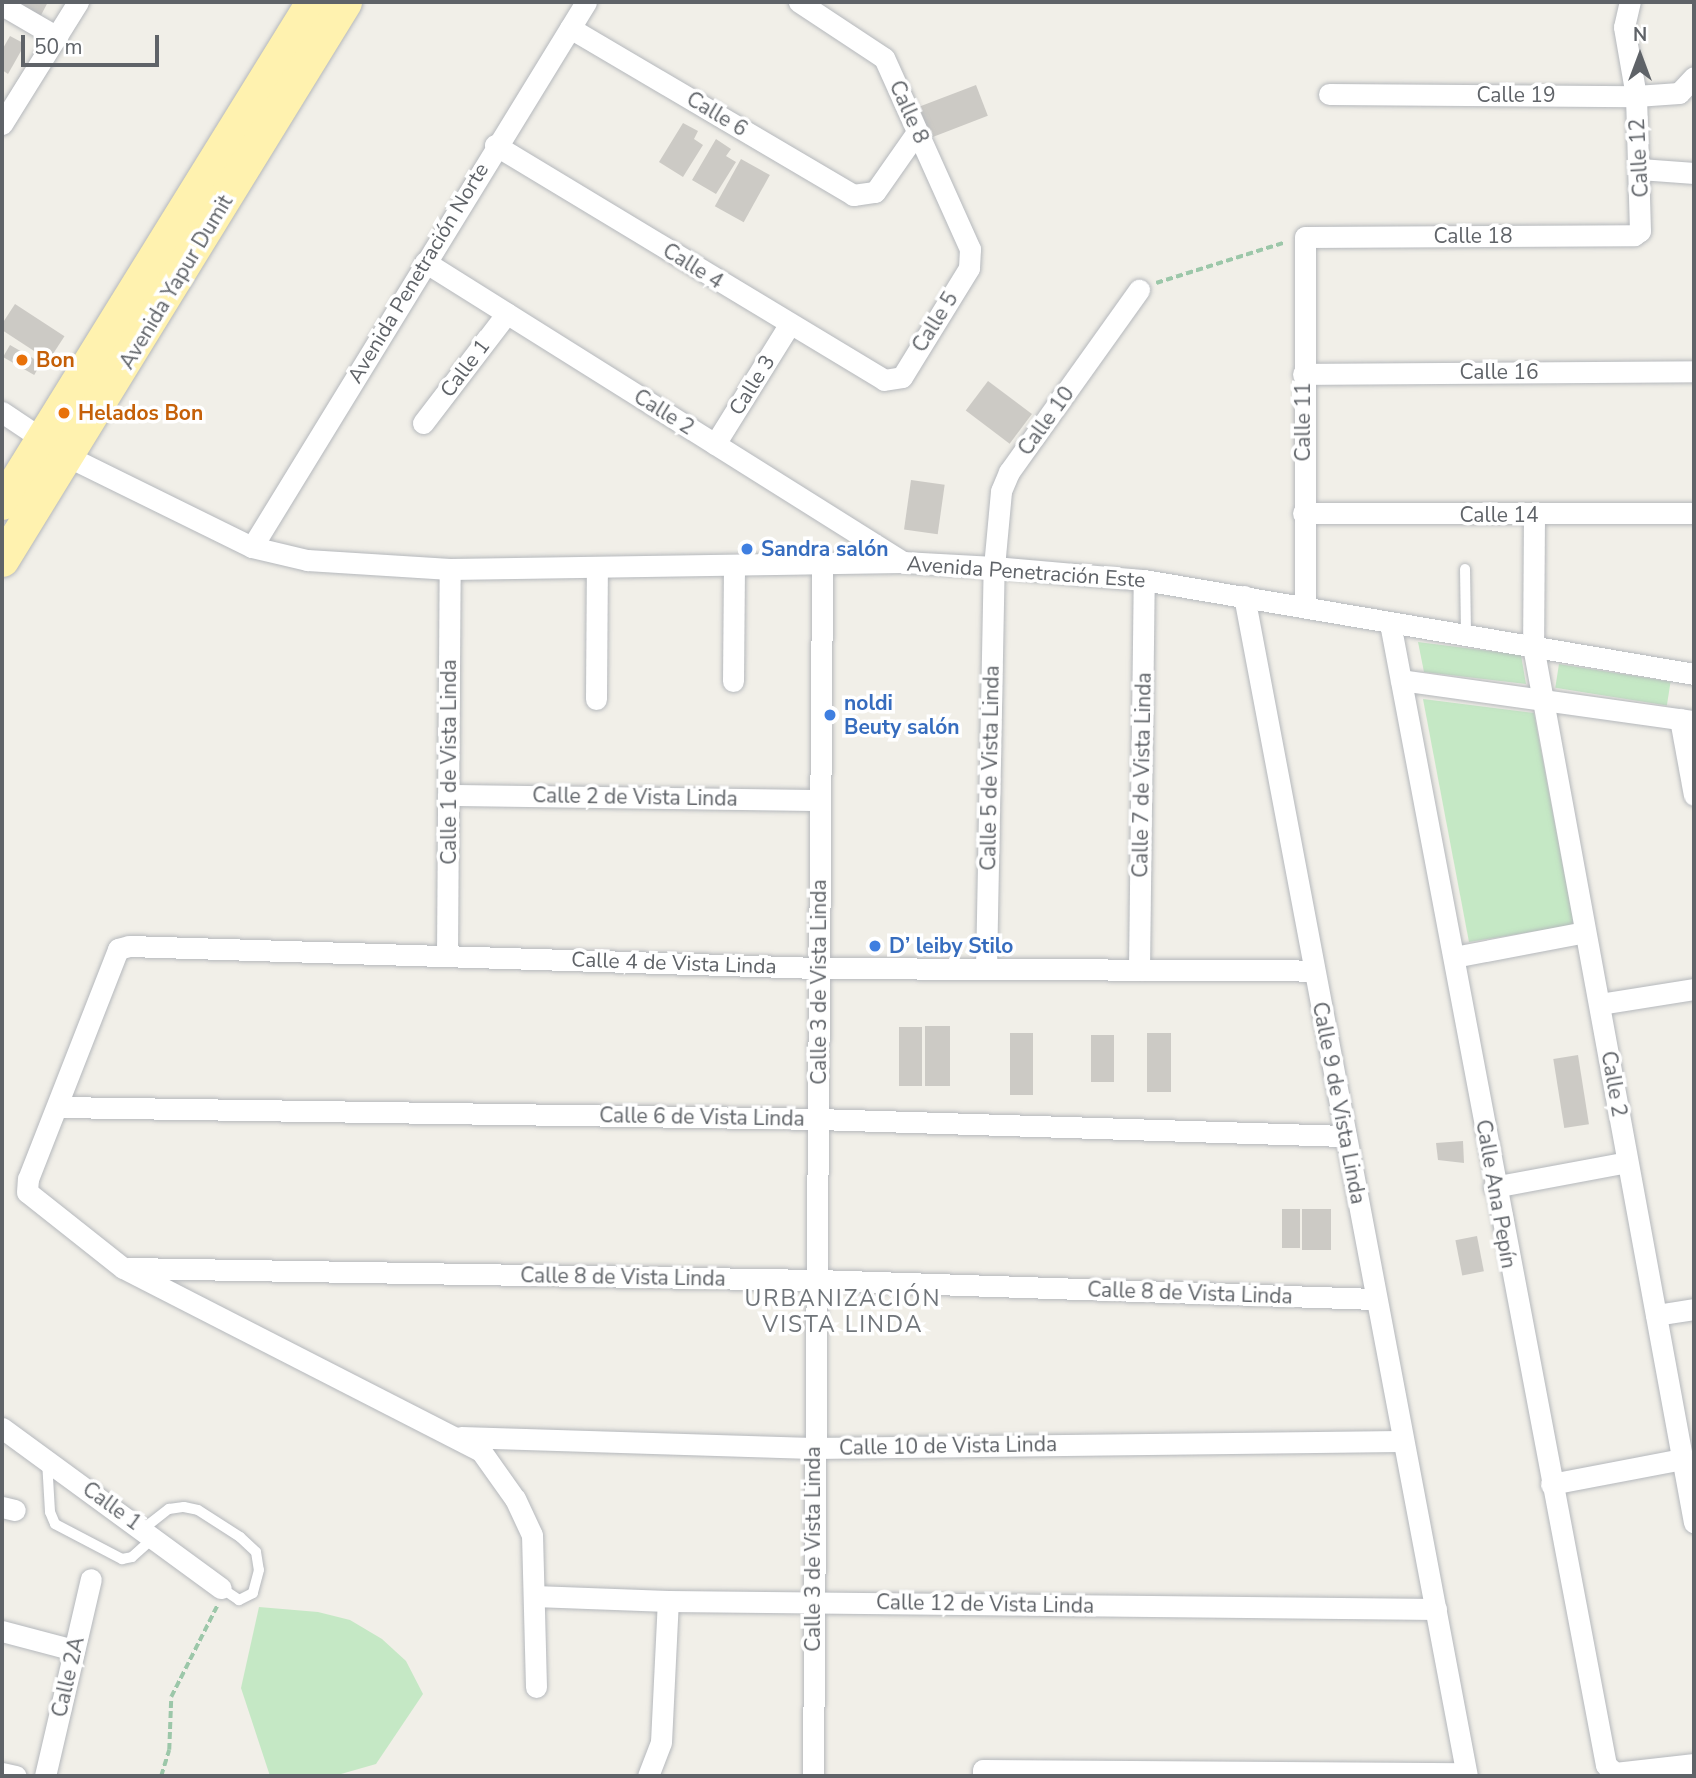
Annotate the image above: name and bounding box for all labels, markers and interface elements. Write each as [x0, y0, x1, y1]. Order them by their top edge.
scale bar [24, 21, 163, 65]
north arrow [1605, 21, 1675, 91]
text: N [1633, 22, 1647, 48]
text: 50 m [34, 33, 83, 61]
street label: Calle 8 [884, 77, 934, 147]
street label: Calle 19 [1476, 82, 1556, 108]
street label: Calle 6 [682, 86, 752, 142]
street label: Calle 12 [1624, 118, 1654, 198]
street label: Avenida Penetración Norte [342, 158, 494, 388]
street label: Avenida Yapur Dumit [114, 190, 238, 374]
street label: Calle 18 [1433, 223, 1513, 249]
street label: Calle 4 [658, 238, 728, 294]
street label: Calle 5 [907, 287, 963, 357]
street label: Calle 1 [435, 334, 495, 402]
place label: Bon [36, 347, 75, 373]
street label: Calle 3 [724, 350, 780, 420]
marker: Bon [14, 352, 30, 368]
street label: Calle 16 [1459, 359, 1539, 385]
street label: Calle 10 [1013, 382, 1079, 460]
street label: Calle 11 [1290, 382, 1316, 462]
street label: Calle 2 [629, 384, 699, 440]
place label: Helados Bon [78, 400, 203, 426]
marker: Helados Bon [56, 405, 72, 421]
street label: Calle 14 [1459, 502, 1539, 528]
place label: Sandra salón [761, 536, 889, 562]
marker: Sandra salón [739, 541, 755, 557]
street label: Avenida Penetración Este [906, 551, 1146, 593]
street label: Calle 1 de Vista Linda [436, 659, 462, 865]
street label: Calle 5 de Vista Linda [976, 665, 1004, 871]
street label: Calle 7 de Vista Linda [1128, 672, 1156, 878]
place label: noldi Beuty salón [844, 690, 960, 740]
marker: noldi Beuty salón [822, 707, 838, 723]
street label: Calle 2 de Vista Linda [532, 783, 738, 811]
street label: Calle 3 de Vista Linda [806, 879, 832, 1085]
place label: D’ leiby Stilo [889, 933, 1013, 959]
marker: D’ leiby Stilo [867, 938, 883, 954]
street label: Calle 4 de Vista Linda [571, 947, 777, 979]
street label: Calle 9 de Vista Linda [1307, 1000, 1371, 1206]
street label: Calle 2 [1596, 1049, 1632, 1119]
street label: Calle 6 de Vista Linda [599, 1103, 805, 1131]
street label: Calle Ana Pepín [1471, 1118, 1521, 1270]
street label: Calle 8 de Vista Linda [520, 1263, 726, 1291]
street label: Calle 8 de Vista Linda [1087, 1277, 1293, 1309]
district label: URBANIZACIÓN VISTA LINDA [746, 1285, 940, 1339]
street label: Calle 10 de Vista Linda [839, 1431, 1057, 1461]
street label: Calle 3 de Vista Linda [800, 1446, 826, 1652]
street label: Calle 1 [78, 1476, 146, 1536]
street label: Calle 12 de Vista Linda [876, 1589, 1094, 1619]
street label: Calle 2A [47, 1634, 89, 1720]

